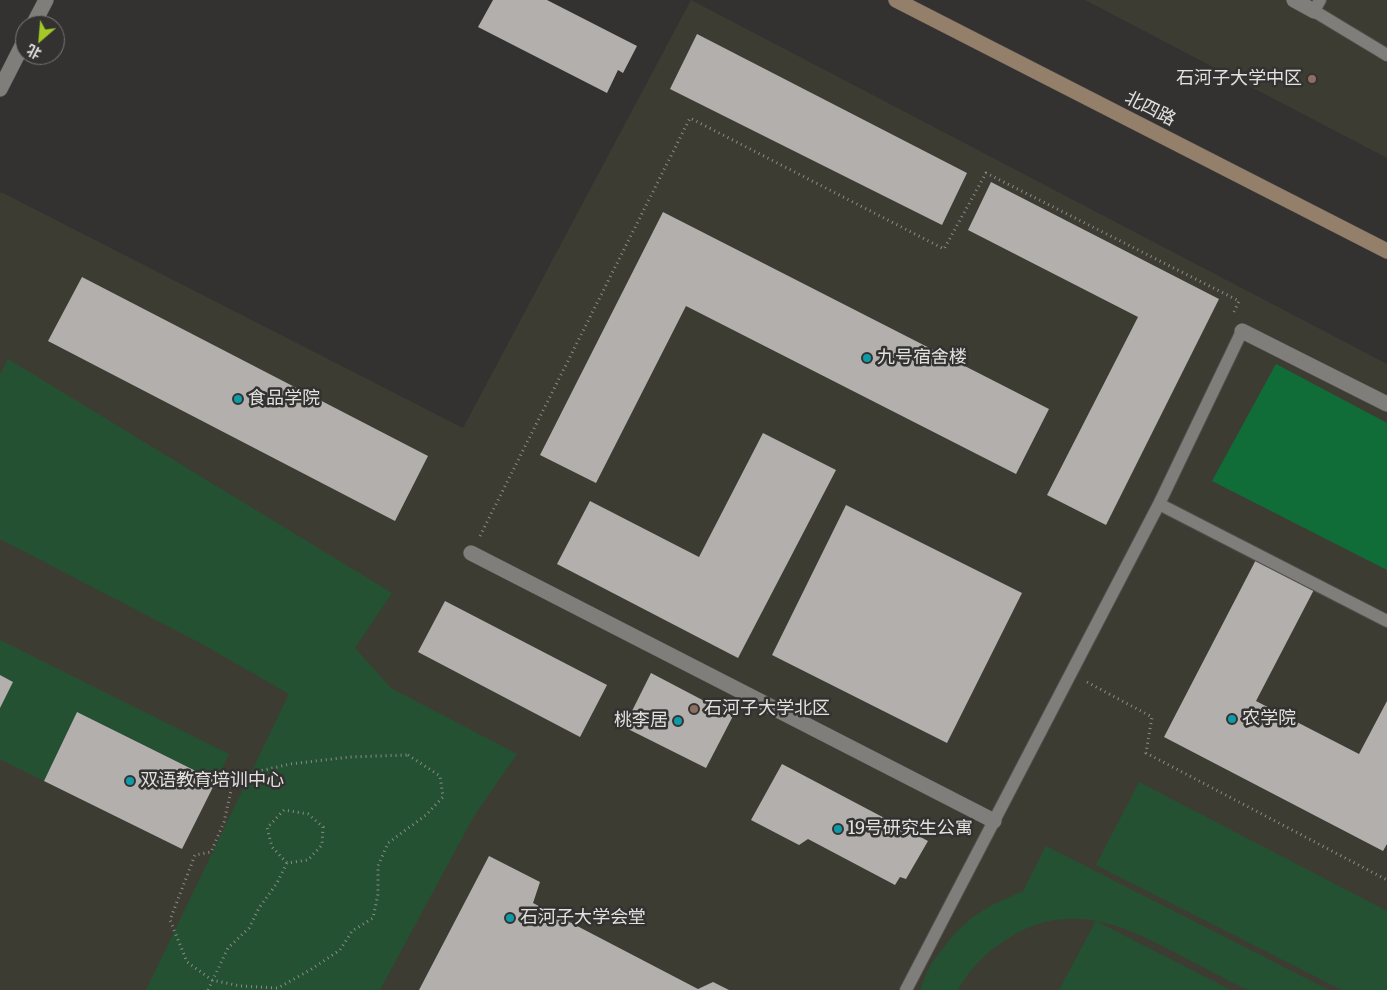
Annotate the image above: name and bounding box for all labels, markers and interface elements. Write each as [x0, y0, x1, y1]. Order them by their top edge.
north arrow [15, 15, 65, 65]
text: 北 [23, 40, 44, 65]
place label: 石河子大学中区 [1176, 68, 1302, 90]
marker: 石河子大学中区 [1306, 73, 1318, 85]
street label: 北四路 [1121, 87, 1179, 131]
place label: 九号宿舍楼 [877, 347, 967, 369]
marker: 九号宿舍楼 [861, 352, 873, 364]
place label: 食品学院 [248, 388, 320, 410]
marker: 食品学院 [232, 393, 244, 405]
place label: 石河子大学北区 [704, 698, 830, 720]
marker: 石河子大学北区 [688, 703, 700, 715]
place label: 农学院 [1242, 708, 1296, 730]
place label: 桃李居 [614, 710, 668, 732]
marker: 农学院 [1226, 713, 1238, 725]
marker: 桃李居 [672, 715, 684, 727]
place label: 双语教育培训中心 [140, 770, 284, 792]
marker: 双语教育培训中心 [124, 775, 136, 787]
place label: 19号研究生公寓 [848, 818, 973, 840]
marker: 19号研究生公寓 [832, 823, 844, 835]
place label: 石河子大学会堂 [520, 907, 646, 929]
marker: 石河子大学会堂 [504, 912, 516, 924]

